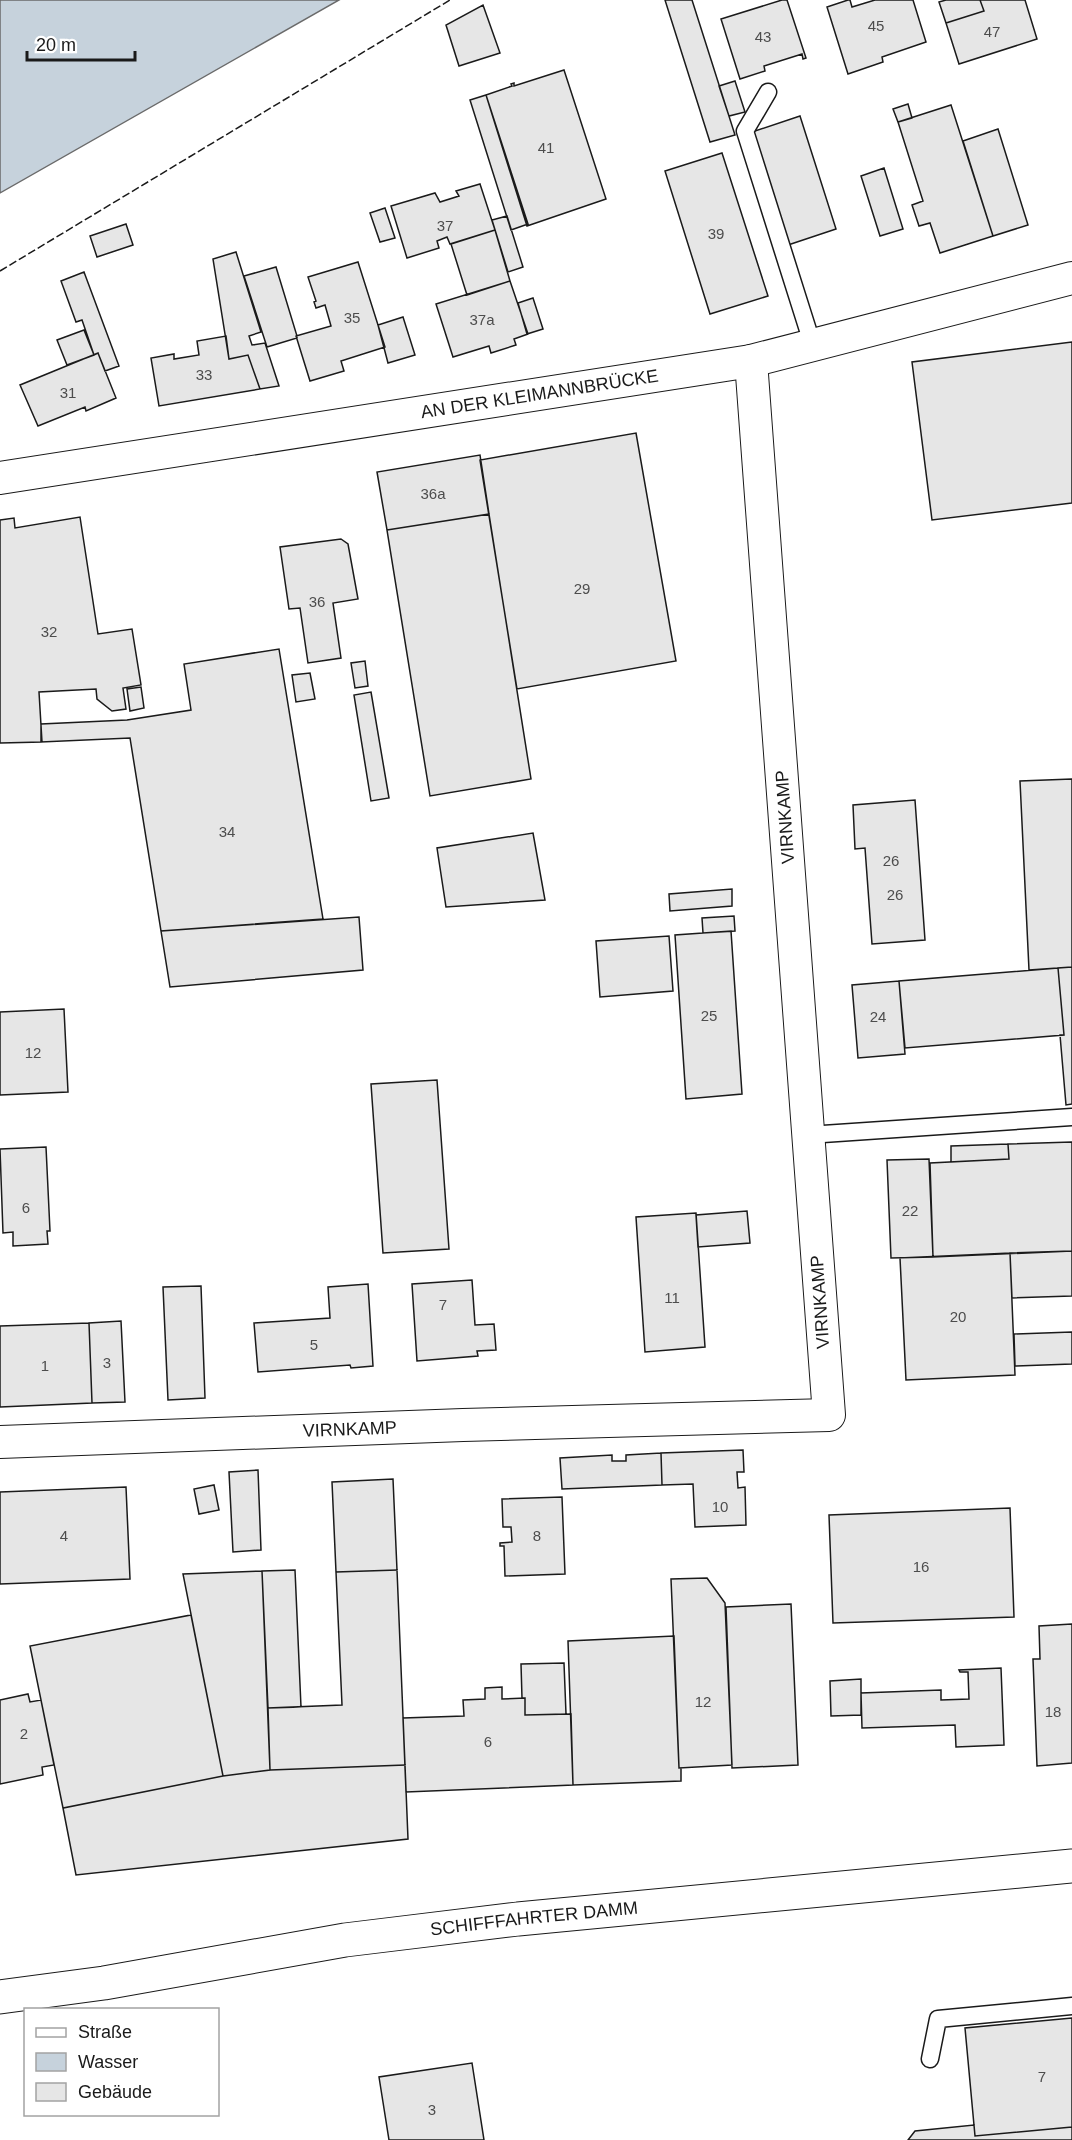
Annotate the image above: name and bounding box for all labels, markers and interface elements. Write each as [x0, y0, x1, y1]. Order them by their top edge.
house number: 45 [868, 17, 884, 34]
house number: 47 [984, 23, 1000, 40]
scale bar [27, 24, 135, 62]
house number: 43 [755, 28, 771, 45]
text: 20 m [36, 35, 76, 55]
house number: 41 [538, 139, 554, 156]
house number: 37 [437, 217, 453, 234]
house number: 39 [708, 225, 724, 242]
house number: 35 [344, 309, 360, 326]
house number: 37a [469, 311, 495, 328]
house number: 33 [196, 366, 212, 383]
street label: AN DER KLEIMANNBRÜCKE [419, 366, 660, 422]
house number: 31 [60, 384, 76, 401]
house number: 36a [420, 485, 446, 502]
house number: 29 [574, 580, 590, 597]
house number: 36 [309, 593, 325, 610]
house number: 32 [41, 623, 57, 640]
street label: VIRNKAMP [772, 769, 798, 865]
house number: 34 [219, 823, 235, 840]
house number: 26 [883, 852, 899, 869]
house number: 26 [887, 886, 903, 903]
house number: 25 [701, 1007, 717, 1024]
house number: 24 [870, 1008, 886, 1025]
house number: 12 [25, 1044, 41, 1061]
house number: 6 [22, 1199, 30, 1216]
house number: 22 [902, 1202, 918, 1219]
street label: VIRNKAMP [807, 1254, 833, 1350]
house number: 11 [664, 1289, 680, 1306]
house number: 7 [439, 1296, 447, 1313]
house number: 20 [950, 1308, 966, 1325]
house number: 5 [310, 1336, 318, 1353]
house number: 3 [103, 1354, 111, 1371]
house number: 1 [41, 1357, 49, 1374]
street label: VIRNKAMP [302, 1417, 397, 1441]
house number: 10 [712, 1498, 728, 1515]
house number: 4 [60, 1527, 68, 1544]
house number: 8 [533, 1527, 541, 1544]
house number: 16 [913, 1558, 929, 1575]
house number: 12 [695, 1693, 711, 1710]
house number: 18 [1045, 1703, 1061, 1720]
house number: 2 [20, 1725, 28, 1742]
house number: 6 [484, 1733, 492, 1750]
street label: SCHIFFFAHRTER DAMM [429, 1898, 639, 1940]
legend [24, 2008, 219, 2116]
text: Straße [78, 2022, 132, 2042]
text: Wasser [78, 2052, 138, 2072]
house number: 7 [1038, 2068, 1046, 2085]
text: Gebäude [78, 2082, 152, 2102]
house number: 3 [428, 2101, 436, 2118]

